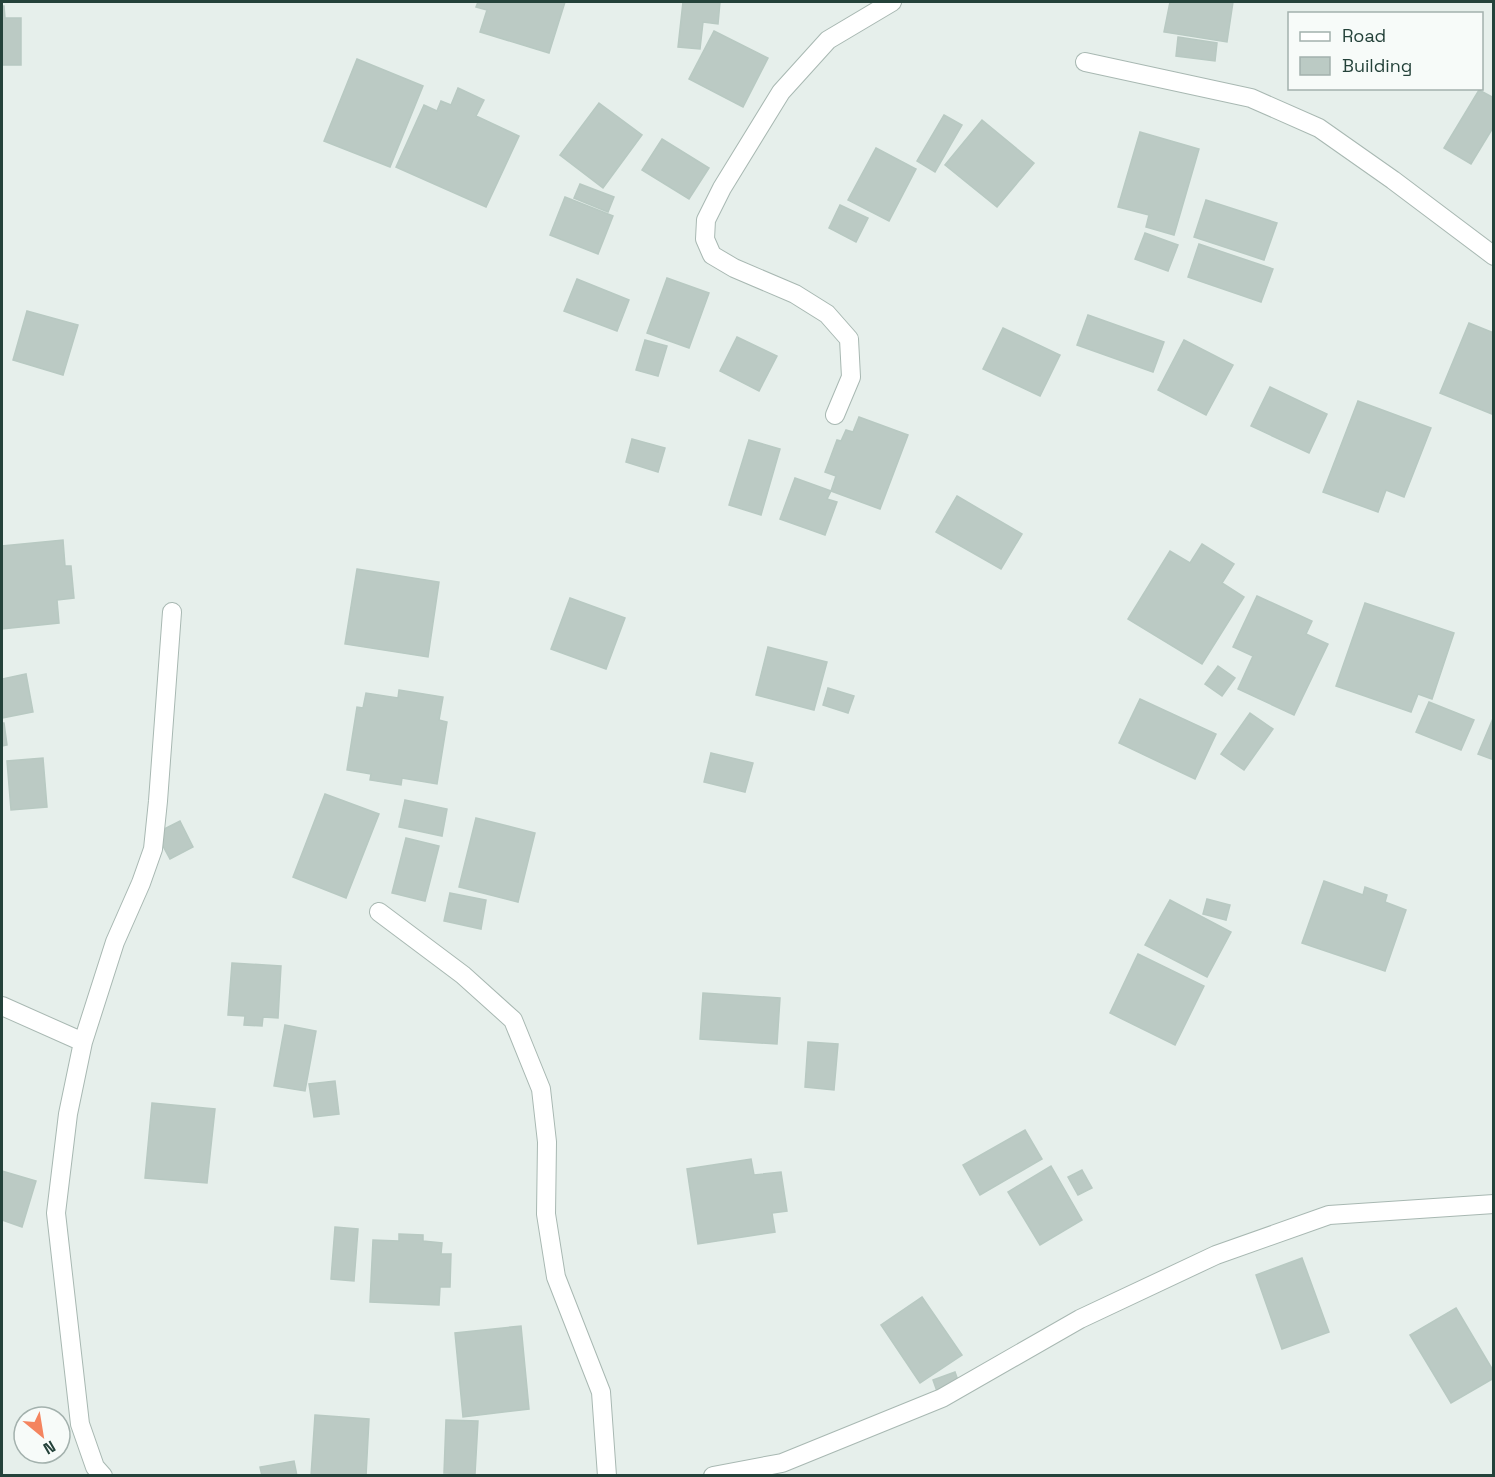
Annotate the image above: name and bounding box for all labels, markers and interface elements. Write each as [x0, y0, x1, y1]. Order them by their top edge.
legend [1288, 12, 1483, 90]
text: Road [1342, 24, 1386, 47]
text: Building [1342, 54, 1412, 77]
north arrow [12, 1405, 72, 1465]
text: N [39, 1436, 59, 1459]

